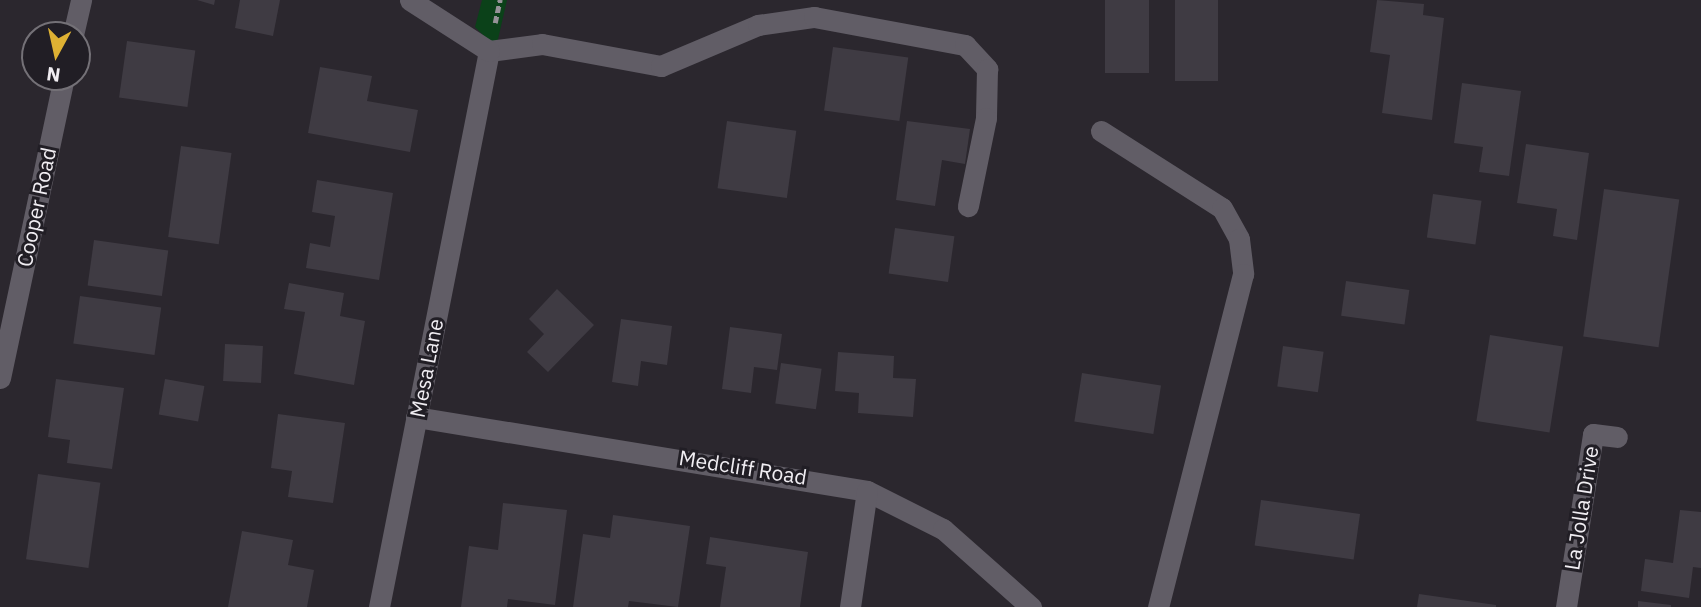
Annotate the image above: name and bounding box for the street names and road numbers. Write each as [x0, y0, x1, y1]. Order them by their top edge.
street label: Cooper Road [11, 145, 61, 269]
street label: Mesa Lane [404, 316, 448, 420]
street label: Medcliff Road [677, 444, 809, 490]
street label: La Jolla Drive [1559, 444, 1603, 572]

